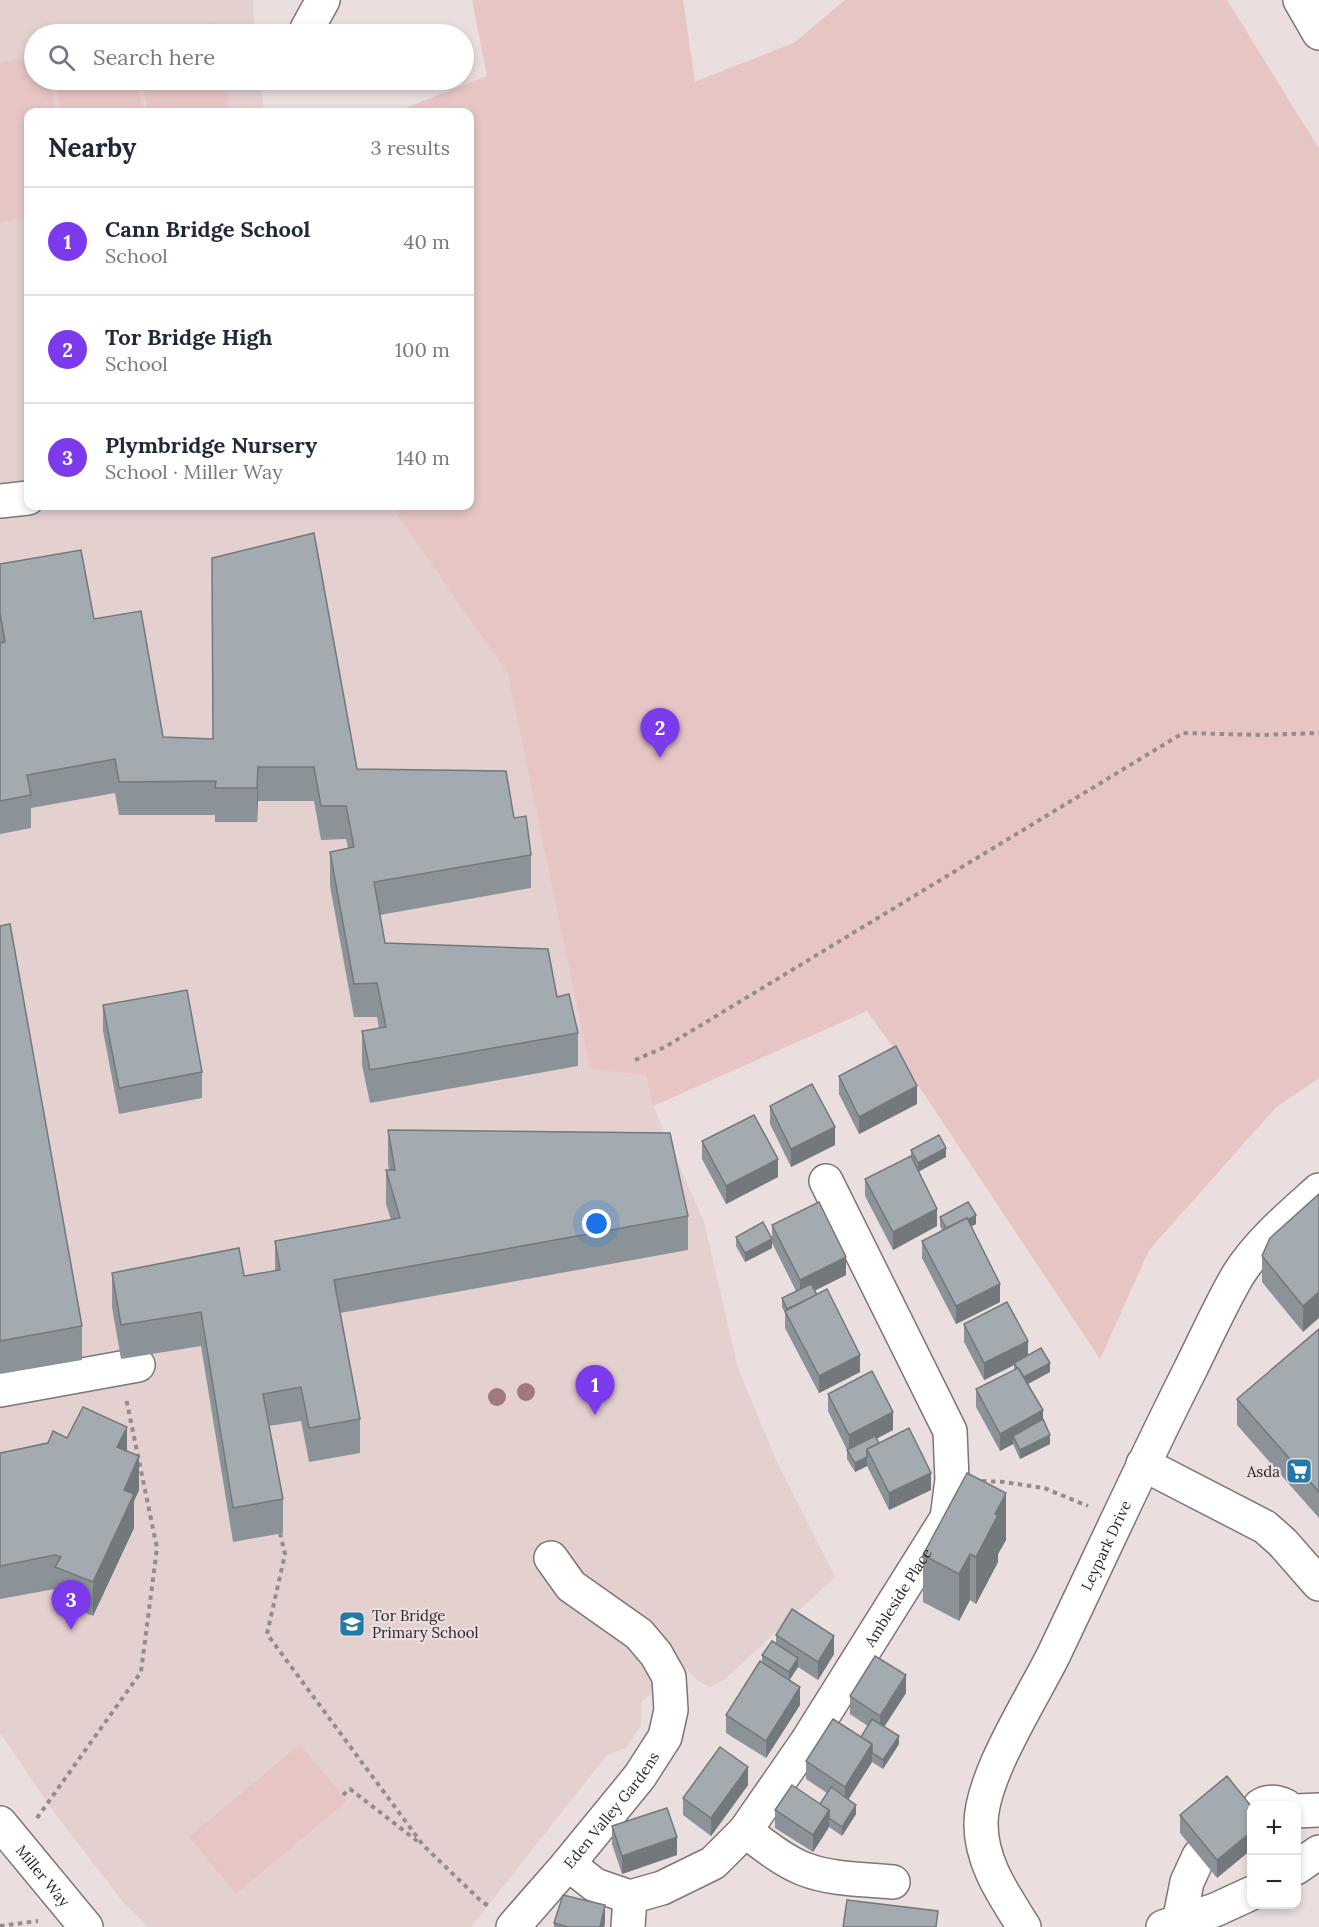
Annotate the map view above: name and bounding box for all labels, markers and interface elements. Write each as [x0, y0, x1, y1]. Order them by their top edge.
search box [24, 24, 474, 90]
icon: search [45, 41, 78, 74]
text: Search here [93, 43, 215, 71]
text: Nearby [48, 131, 136, 164]
text: 3 results [371, 135, 450, 160]
text: Cann Bridge School [105, 215, 310, 243]
text: 1 [63, 229, 72, 254]
text: 40 m [404, 229, 450, 254]
text: School [105, 243, 168, 268]
text: Tor Bridge High [105, 323, 272, 351]
text: 2 [62, 337, 73, 362]
text: 100 m [395, 337, 450, 362]
text: School [105, 351, 168, 376]
text: Plymbridge Nursery [105, 431, 317, 459]
text: 3 [62, 445, 73, 470]
text: 140 m [396, 445, 450, 470]
text: School · Miller Way [105, 459, 283, 484]
pin: 2 [640, 708, 680, 758]
your location [582, 1209, 611, 1238]
pin: 1 [576, 1366, 614, 1415]
supermarket icon: Asda [1284, 1456, 1314, 1486]
place label: Asda [1246, 1462, 1280, 1481]
street label: Leypark Drive [1076, 1497, 1135, 1593]
street label: Ambleside Place [859, 1544, 936, 1651]
pin: 3 [52, 1580, 90, 1630]
place label: Tor Bridge Primary School [372, 1606, 479, 1642]
school or university icon: Tor Bridge Primary School [337, 1609, 367, 1639]
street label: Eden Valley Gardens [559, 1748, 663, 1872]
map controls [1247, 1801, 1301, 1909]
button: + [1247, 1801, 1301, 1855]
street label: Miller Way [12, 1841, 74, 1910]
button: − [1247, 1855, 1301, 1909]

